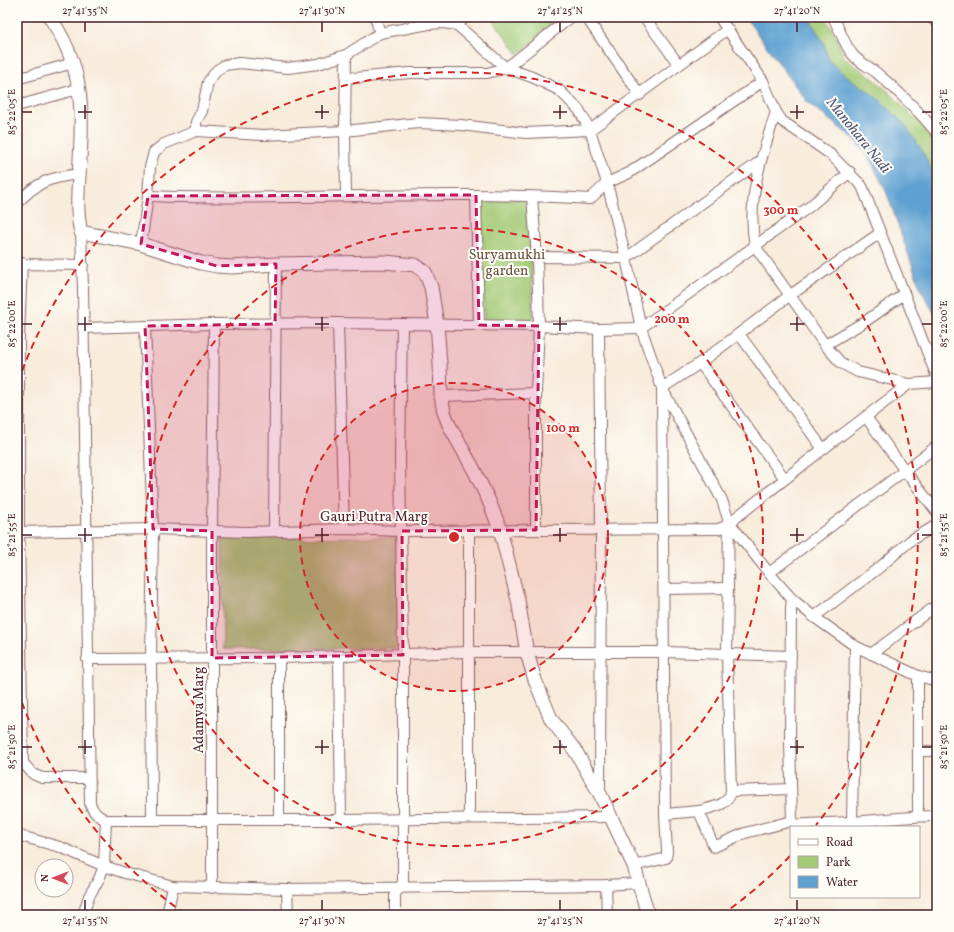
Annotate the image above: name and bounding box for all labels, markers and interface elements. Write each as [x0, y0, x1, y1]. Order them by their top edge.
text: 27°41'35"N [62, 4, 108, 18]
text: 27°41'30"N [299, 4, 346, 18]
text: 27°41'25"N [537, 4, 583, 18]
text: 27°41'20"N [774, 4, 821, 18]
text: 85°22'05"E [5, 89, 19, 135]
text: 85°22'05"E [937, 89, 951, 135]
water label: Manohara Nadi [820, 93, 895, 179]
text: 300 m [764, 203, 799, 219]
park label: Suryamukhi garden [469, 246, 545, 281]
text: 85°22'00"E [5, 300, 19, 348]
text: 85°22'00"E [937, 300, 951, 348]
text: 200 m [654, 312, 690, 328]
text: 100 m [546, 421, 580, 437]
street label: Gauri Putra Marg [320, 508, 428, 527]
text: 85°21'55"E [5, 513, 19, 557]
text: 85°21'55"E [937, 513, 951, 557]
centre of rings [447, 530, 461, 544]
street label: Adamya Marg [190, 667, 209, 753]
text: 85°21'50"E [5, 725, 19, 769]
text: 85°21'50"E [937, 725, 951, 769]
legend [790, 826, 920, 898]
text: Road [826, 835, 853, 851]
text: Park [826, 855, 851, 871]
north arrow [34, 858, 74, 898]
text: N [38, 874, 53, 882]
text: Water [826, 875, 858, 891]
text: 27°41'35"N [62, 914, 108, 928]
text: 27°41'30"N [299, 914, 346, 928]
text: 27°41'25"N [537, 914, 583, 928]
text: 27°41'20"N [774, 914, 821, 928]

